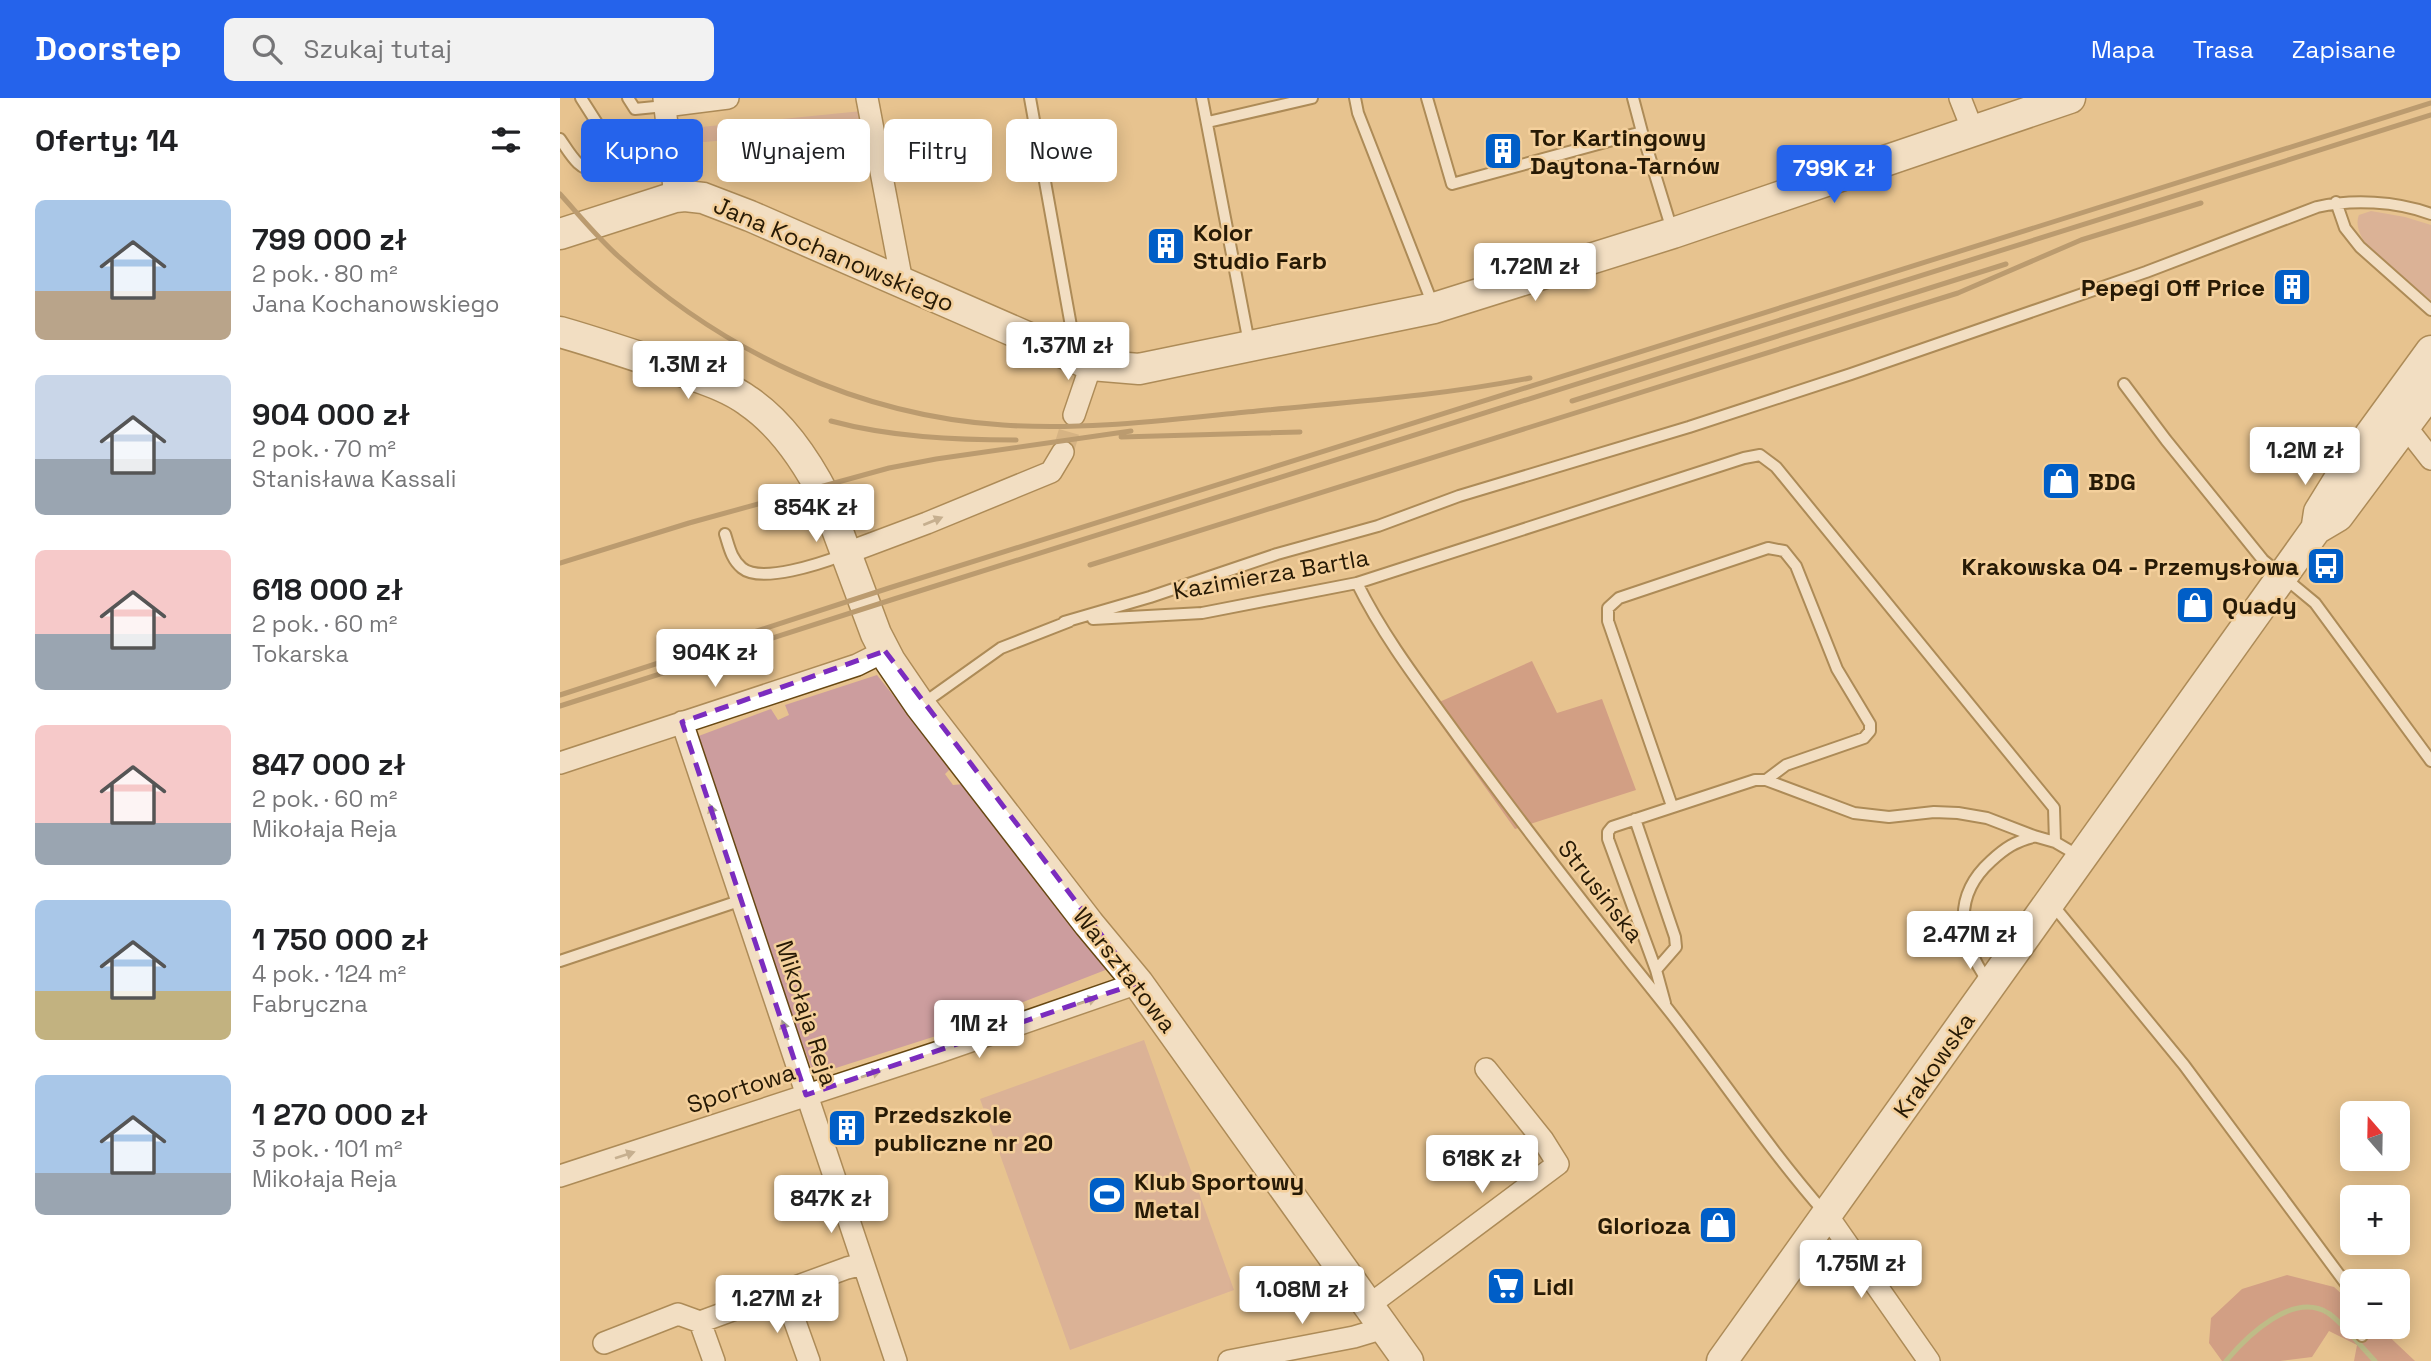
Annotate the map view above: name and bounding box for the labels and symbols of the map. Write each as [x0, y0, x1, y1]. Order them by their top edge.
place label: Tor Kartingowy Daytona-Tarnów [1530, 122, 1720, 181]
building icon: Tor Kartingowy Daytona-Tarnów [1482, 130, 1524, 172]
pin: 799K zł [1769, 146, 1899, 205]
street label: Jana Kochanowskiego [709, 189, 959, 319]
place label: Kolor Studio Farb [1193, 217, 1327, 276]
building icon: Kolor Studio Farb [1145, 225, 1187, 267]
pin: 1.72M zł [1463, 244, 1607, 303]
building icon: Pepegi Off Price [2271, 266, 2313, 308]
place label: Pepegi Off Price [2081, 272, 2265, 303]
pin: 1.37M zł [996, 322, 1140, 382]
pin: 1.3M zł [623, 342, 753, 401]
pin: 1.2M zł [2240, 428, 2370, 487]
shop icon: BDG [2040, 460, 2082, 502]
place label: BDG [2088, 466, 2136, 497]
pin: 854K zł [751, 484, 881, 544]
one-way arrow [923, 515, 944, 526]
street label: Kazimierza Bartla [1171, 541, 1372, 606]
bus stop icon: Krakowska 04 - Przemysłowa [2305, 545, 2347, 587]
place label: Krakowska 04 - Przemysłowa [1961, 551, 2299, 582]
shop icon: Quady [2174, 584, 2216, 626]
place label: Quady [2222, 590, 2297, 621]
pin: 904K zł [650, 630, 780, 689]
one-way arrow [707, 803, 718, 824]
street label: Strusińska [1551, 833, 1651, 949]
street label: Warsztatowa [1066, 901, 1184, 1039]
pin: 2.47M zł [1898, 912, 2042, 971]
street label: Mikołaja Reja [769, 936, 845, 1090]
one-way arrow [1076, 995, 1097, 1006]
pin: 1M zł [930, 1000, 1028, 1060]
street label: Krakowska [1886, 1006, 1982, 1124]
one-way arrow [779, 1019, 790, 1040]
street label: Sportowa [683, 1056, 799, 1120]
one-way arrow [861, 1068, 882, 1078]
place label: Przedszkole publiczne nr 20 [874, 1099, 1053, 1158]
north arrow [2340, 1101, 2410, 1171]
building icon: Przedszkole publiczne nr 20 [826, 1107, 868, 1149]
pin: 618K zł [1417, 1136, 1547, 1195]
one-way arrow [614, 1149, 635, 1160]
place label: Klub Sportowy Metal [1134, 1166, 1304, 1225]
sports icon: Klub Sportowy Metal [1086, 1174, 1128, 1216]
pin: 847K zł [766, 1176, 896, 1235]
shop icon: Glorioza [1697, 1204, 1739, 1246]
place label: Glorioza [1597, 1210, 1691, 1241]
pin: 1.75M zł [1789, 1240, 1933, 1300]
supermarket icon: Lidl [1485, 1265, 1527, 1307]
pin: 1.08M zł [1230, 1266, 1374, 1326]
place label: Lidl [1533, 1271, 1574, 1302]
pin: 1.27M zł [705, 1276, 849, 1335]

